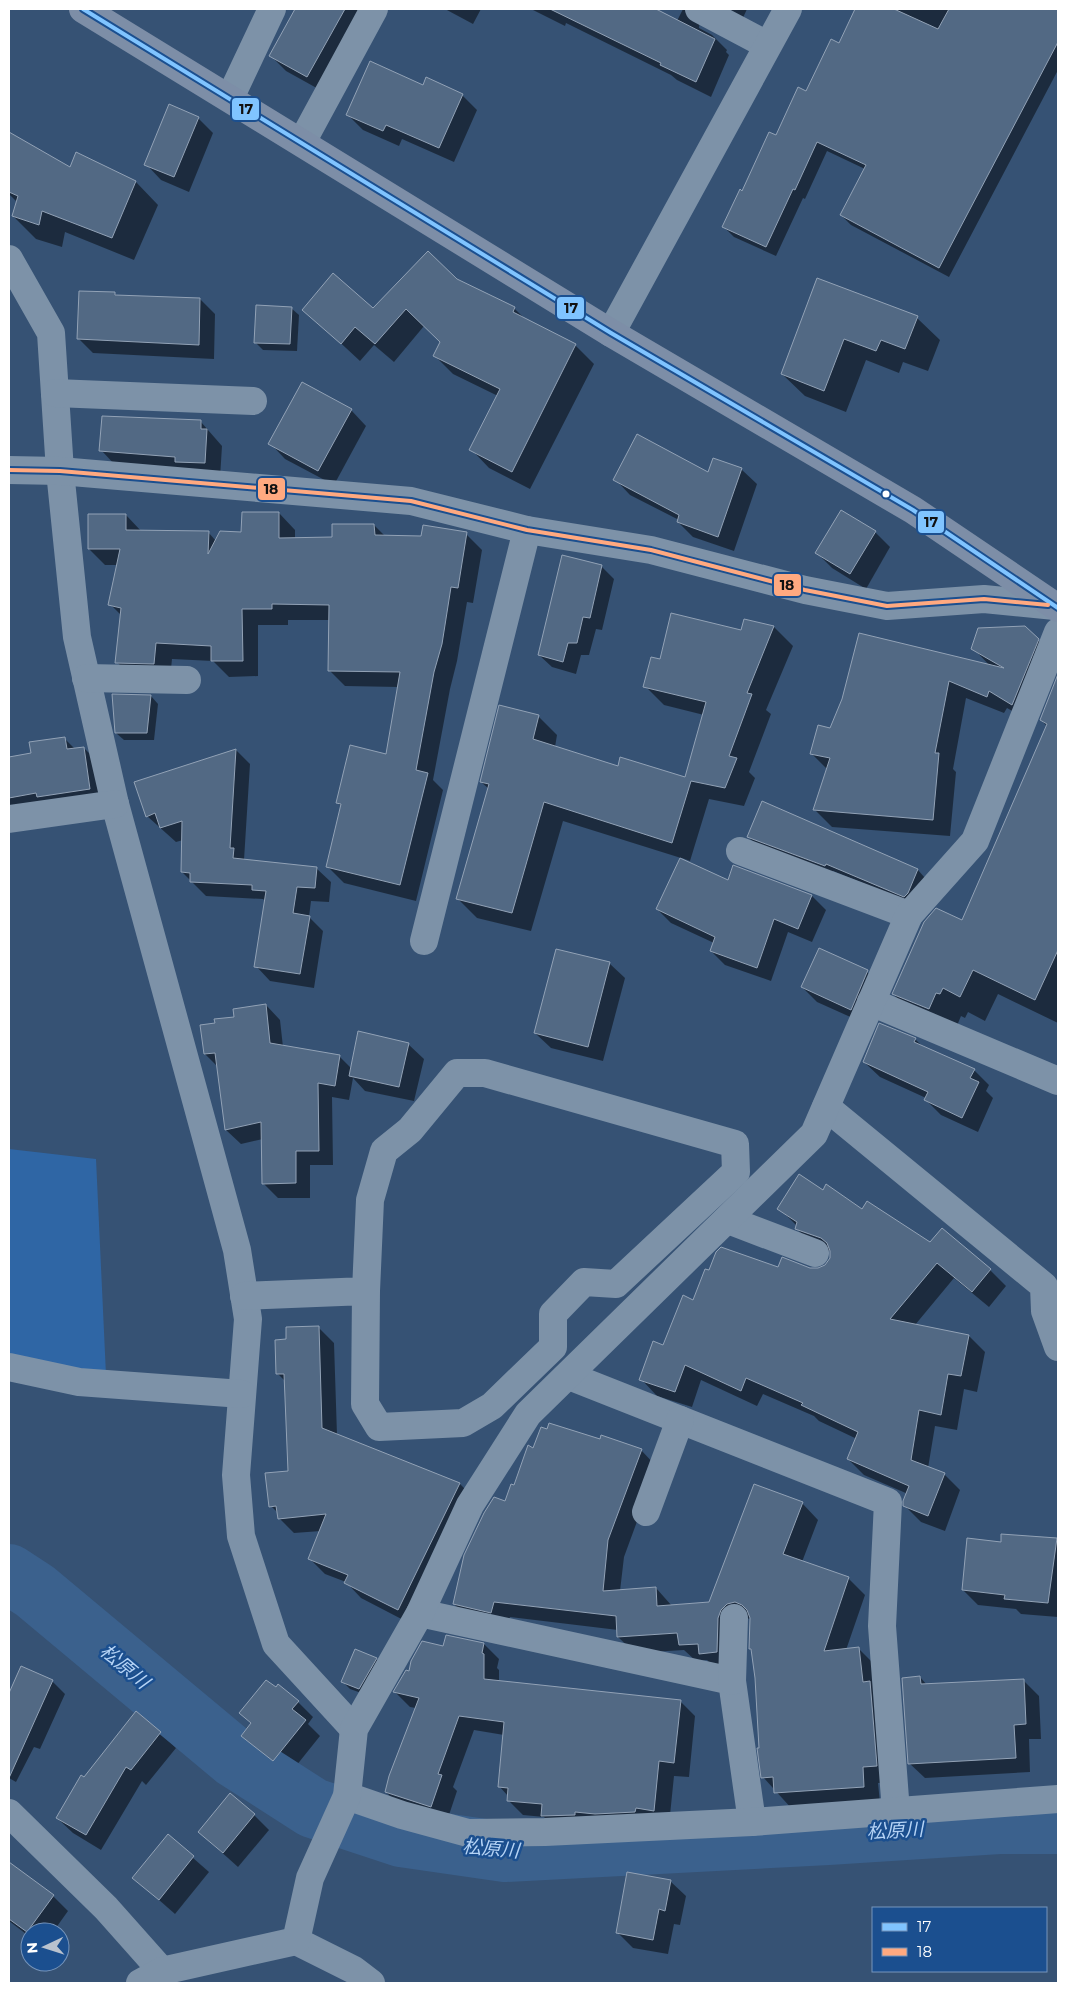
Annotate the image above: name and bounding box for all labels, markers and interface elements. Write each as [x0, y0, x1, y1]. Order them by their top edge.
line badge: 17 [231, 97, 260, 121]
text: 17 [239, 100, 253, 118]
line badge: 17 [556, 296, 585, 320]
text: 17 [564, 299, 578, 317]
line badge: 18 [257, 477, 286, 501]
text: 18 [264, 480, 278, 498]
unlabelled marker [881, 489, 891, 499]
line badge: 17 [917, 510, 945, 534]
text: 17 [924, 513, 938, 531]
line badge: 18 [773, 573, 802, 597]
text: 18 [780, 576, 794, 594]
water label: 松原川 [95, 1639, 155, 1695]
water label: 松原川 [866, 1817, 926, 1843]
water label: 松原川 [462, 1835, 522, 1863]
legend [872, 1907, 1047, 1972]
text: 17 [917, 1917, 931, 1936]
north arrow [20, 1922, 70, 1972]
text: N [23, 1942, 41, 1954]
text: 18 [917, 1942, 932, 1961]

